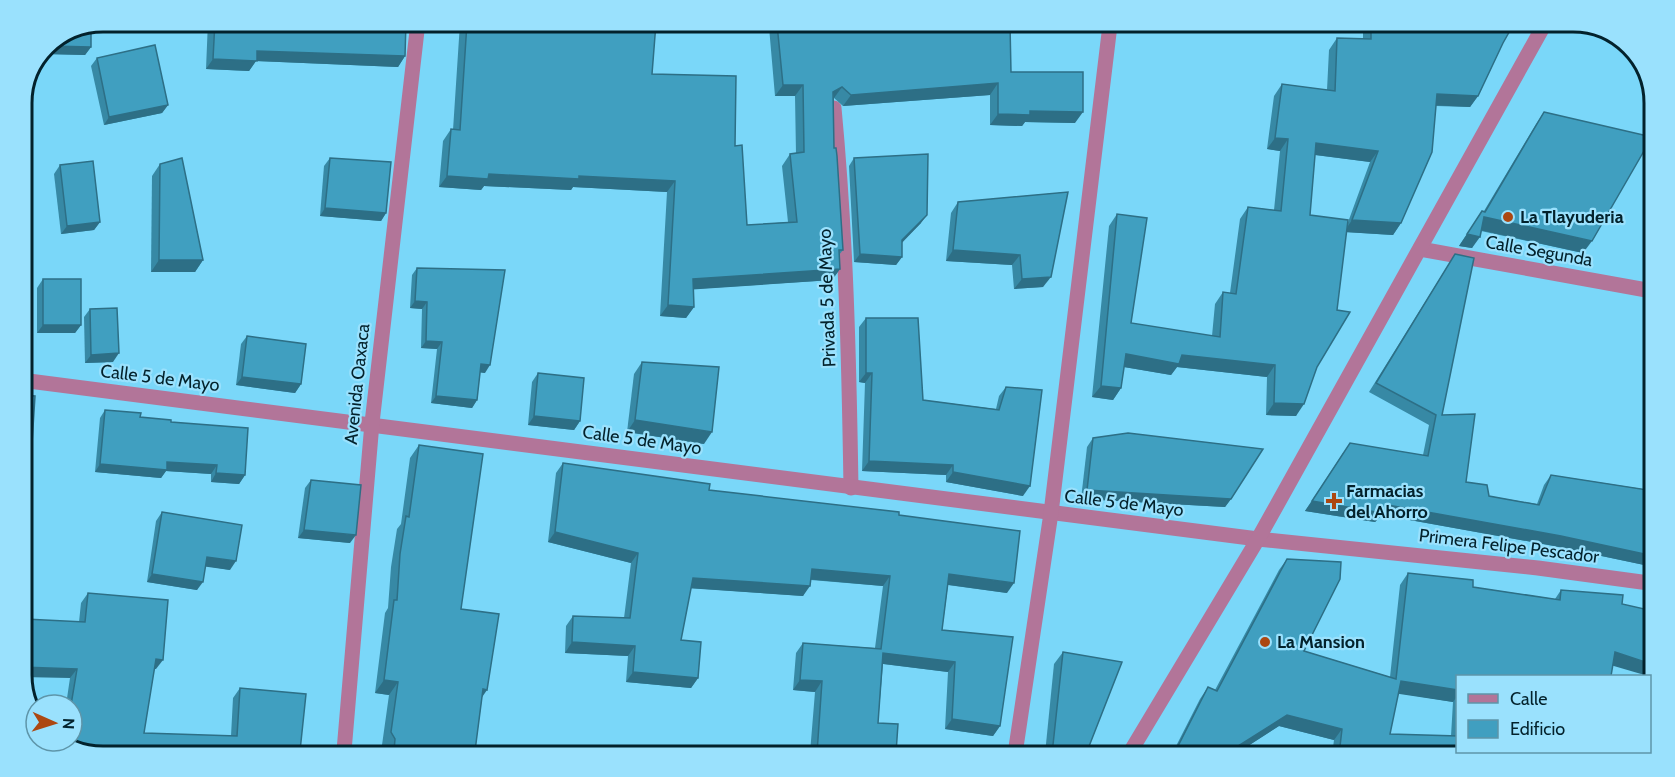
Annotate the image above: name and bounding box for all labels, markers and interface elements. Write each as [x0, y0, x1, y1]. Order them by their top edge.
place label: La Tlayuderia [1520, 206, 1624, 228]
marker: La Tlayuderia [1501, 210, 1515, 224]
street label: Privada 5 de Mayo [814, 228, 840, 368]
street label: Calle Segunda [1484, 231, 1595, 271]
street label: Avenida Oaxaca [340, 322, 374, 445]
street label: Calle 5 de Mayo [99, 360, 221, 396]
street label: Calle 5 de Mayo [581, 421, 703, 459]
place label: Farmacias del Ahorro [1346, 480, 1428, 523]
street label: Calle 5 de Mayo [1063, 485, 1185, 521]
marker: Farmacias del Ahorro [1327, 494, 1341, 508]
street label: Primera Felipe Pescador [1418, 524, 1601, 568]
place label: La Mansion [1277, 631, 1365, 653]
marker: La Mansion [1258, 635, 1272, 649]
legend [1456, 675, 1651, 753]
text: Calle [1510, 688, 1547, 710]
north arrow [24, 693, 84, 753]
text: N [59, 718, 78, 730]
text: Edificio [1510, 718, 1565, 740]

